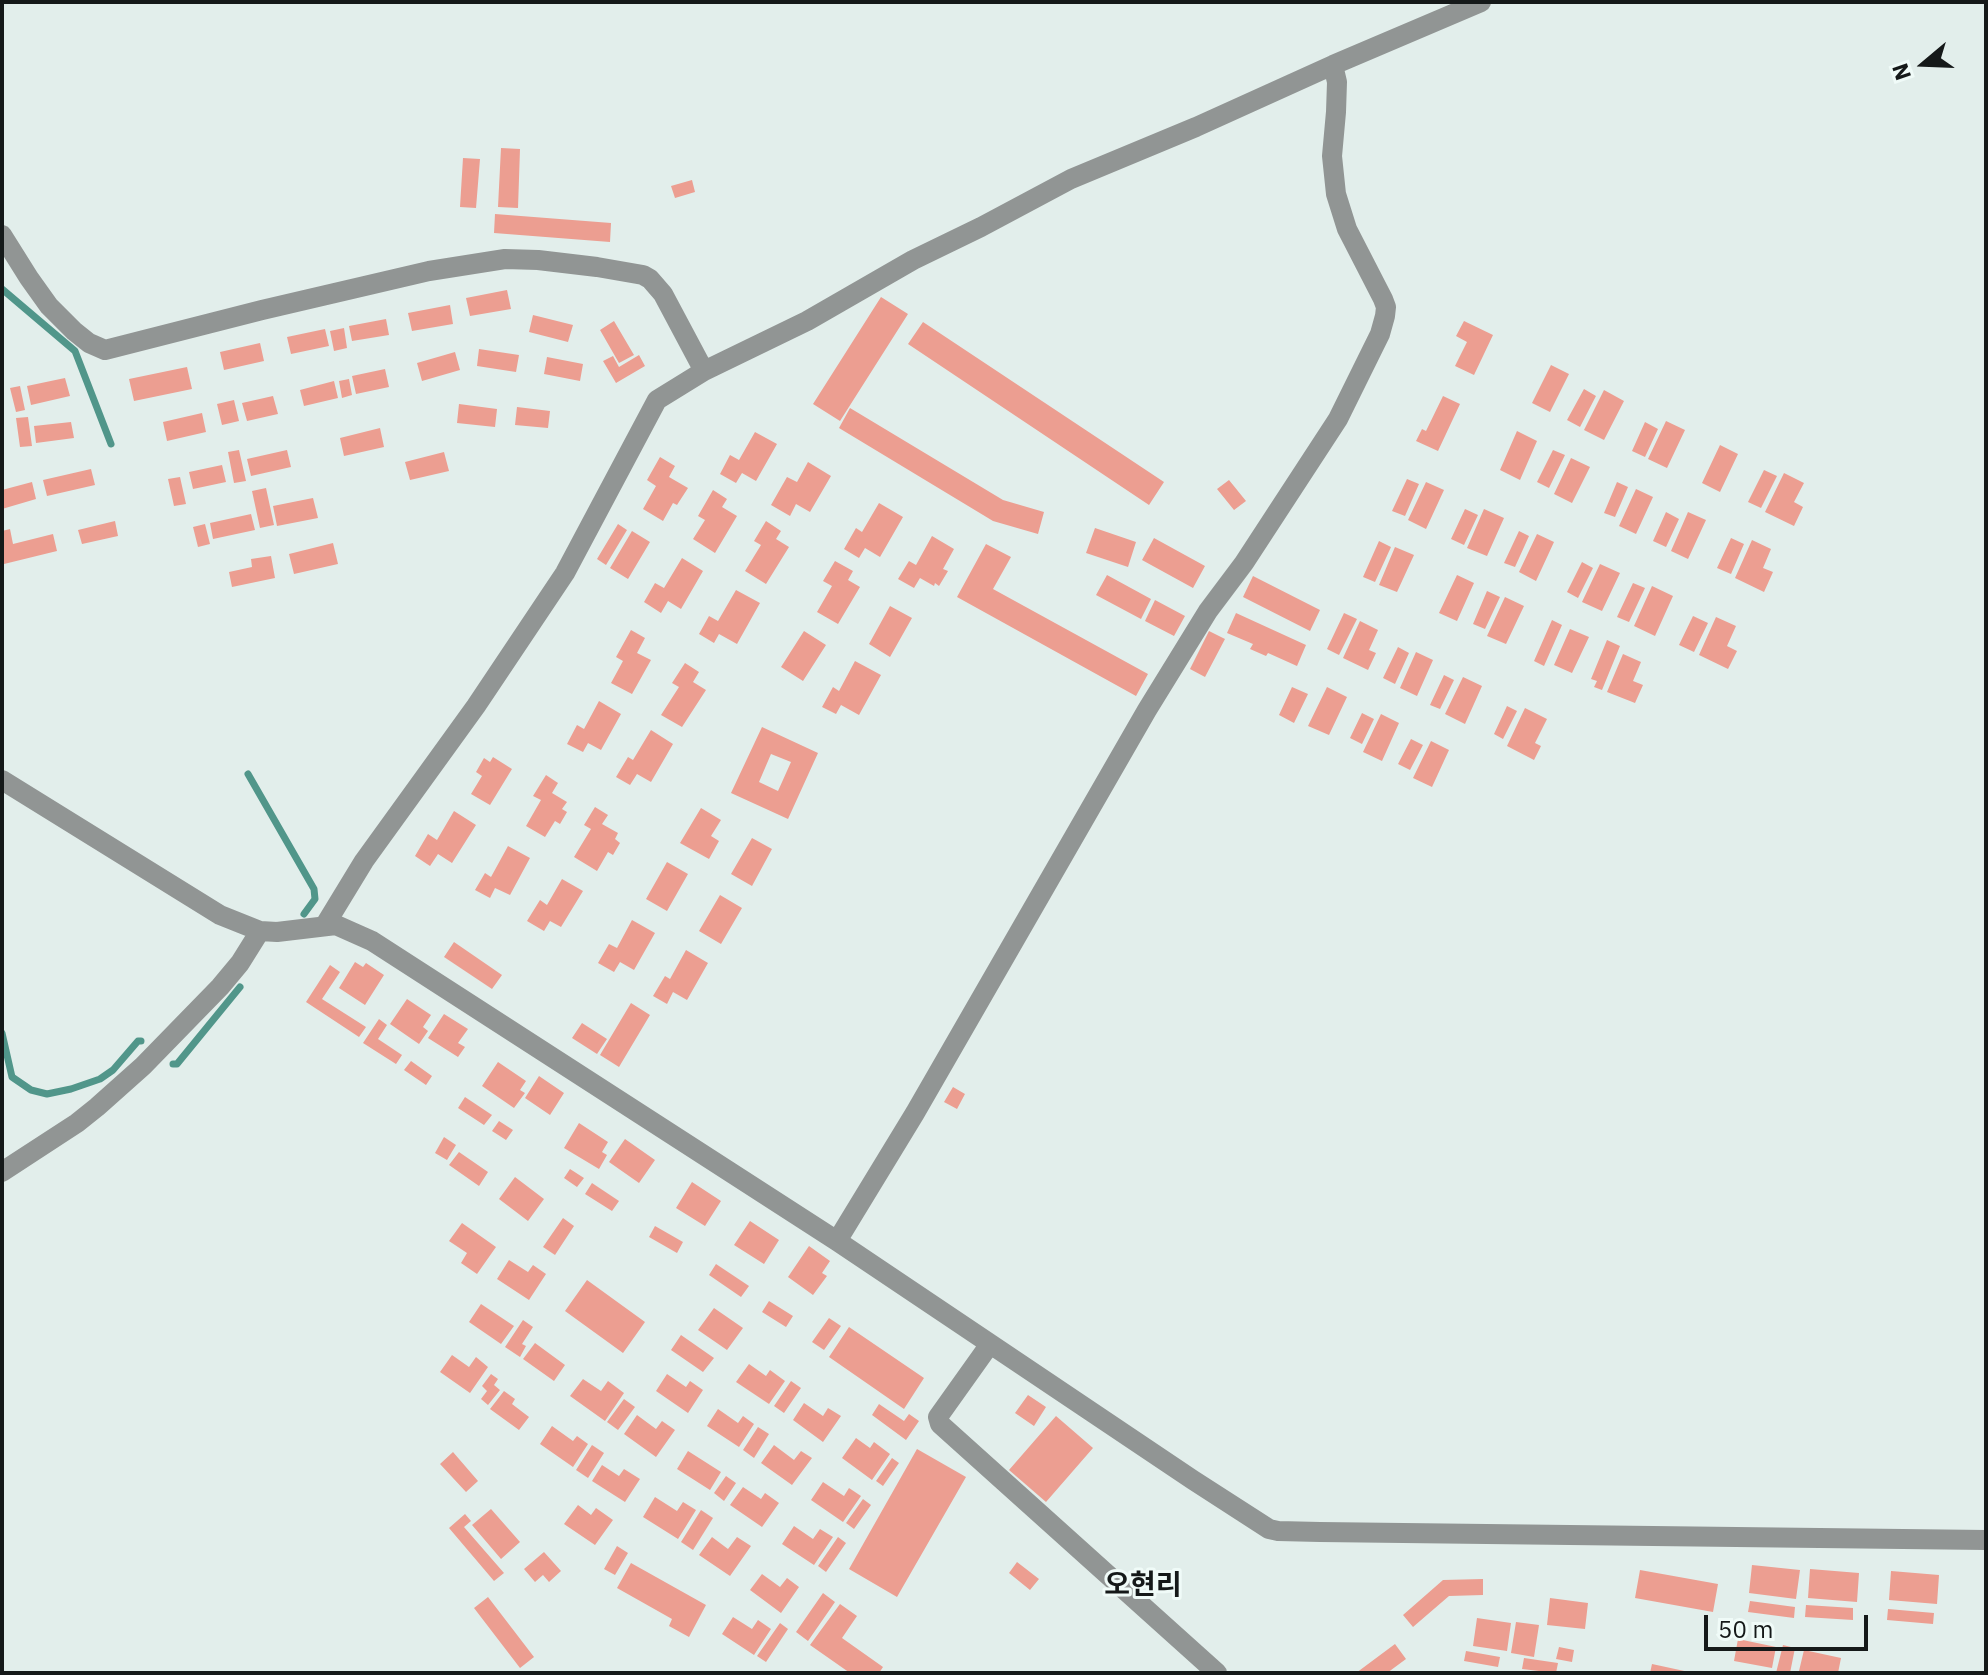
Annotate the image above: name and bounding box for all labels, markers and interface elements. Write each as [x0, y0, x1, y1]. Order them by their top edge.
north arrow [1884, 24, 1964, 104]
text: N [1885, 60, 1917, 84]
district label: 오현리 [1104, 1569, 1182, 1603]
scale bar [1708, 1599, 1872, 1649]
text: 50 m [1718, 1613, 1773, 1645]

